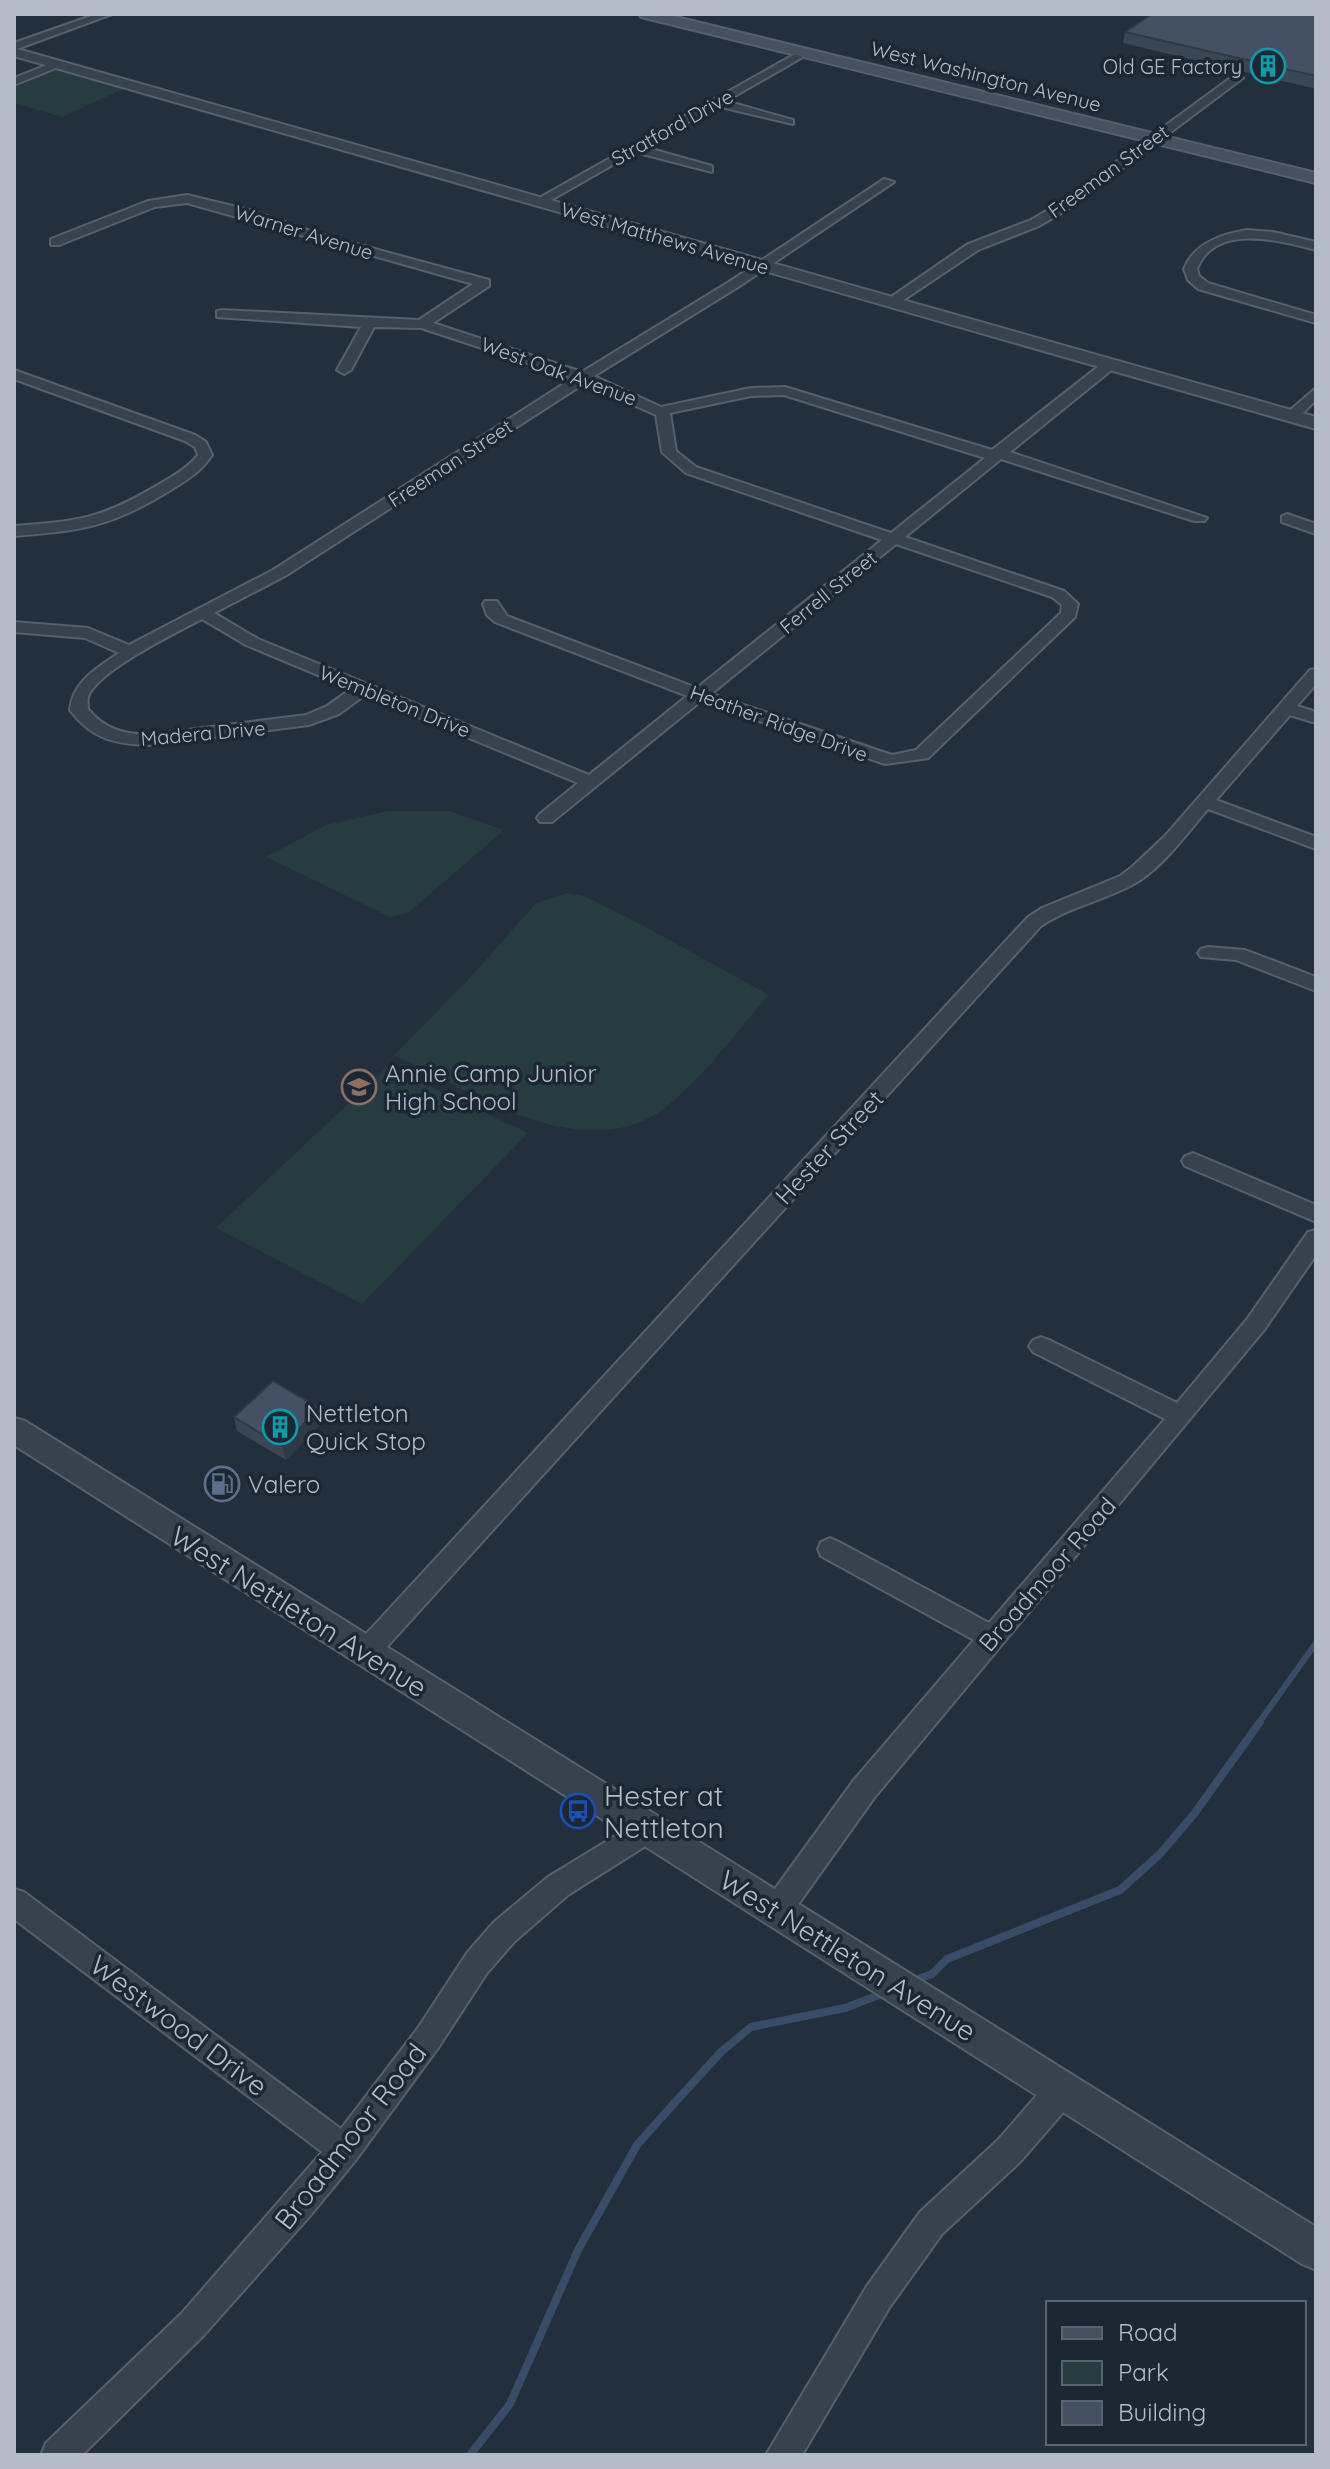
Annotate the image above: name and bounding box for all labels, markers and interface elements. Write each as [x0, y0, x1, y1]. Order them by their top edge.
street label: West Washington Avenue [868, 35, 1104, 117]
building icon: Old GE Factory [1249, 47, 1287, 85]
place label: Old GE Factory [1103, 54, 1242, 79]
street label: Stratford Drive [607, 83, 737, 171]
street label: Freeman Street [1043, 119, 1173, 223]
street label: West Matthews Avenue [558, 196, 772, 280]
street label: Warner Avenue [232, 199, 376, 265]
street label: West Oak Avenue [478, 331, 640, 411]
street label: Freeman Street [383, 413, 517, 512]
street label: Ferrell Street [774, 545, 882, 639]
street label: Wembleton Drive [316, 659, 474, 743]
street label: Heather Ridge Drive [687, 679, 871, 767]
street label: Madera Drive [140, 715, 266, 751]
place label: Annie Camp Junior High School [385, 1058, 597, 1116]
school or university icon: Annie Camp Junior High School [340, 1068, 378, 1106]
street label: Hester Street [769, 1084, 889, 1210]
place label: Nettleton Quick Stop [306, 1398, 426, 1456]
building icon: Nettleton Quick Stop [261, 1408, 299, 1446]
fuel station icon: Valero [203, 1465, 241, 1503]
place label: Valero [248, 1469, 320, 1499]
street label: Broadmoor Road [972, 1491, 1122, 1657]
street label: West Nettleton Avenue [164, 1518, 434, 1704]
place label: Hester at Nettleton [604, 1778, 724, 1845]
bus stop icon: Hester at Nettleton [559, 1792, 597, 1830]
street label: West Nettleton Avenue [713, 1862, 983, 2048]
street label: Westwood Drive [83, 1947, 275, 2103]
street label: Broadmoor Road [266, 2036, 434, 2236]
legend [1046, 2301, 1306, 2445]
text: Road [1118, 2317, 1178, 2347]
text: Park [1118, 2357, 1169, 2387]
text: Building [1118, 2397, 1206, 2427]

